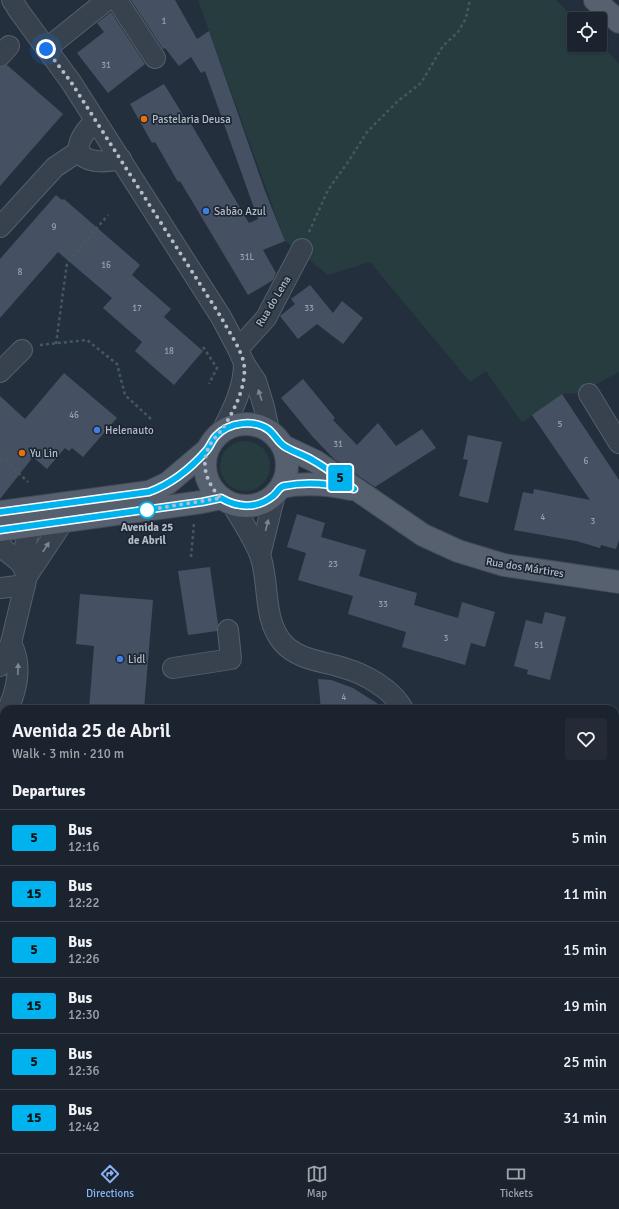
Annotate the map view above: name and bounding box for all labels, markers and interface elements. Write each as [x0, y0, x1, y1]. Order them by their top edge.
map controls [567, 12, 607, 52]
button: locate [567, 12, 607, 52]
house number: 1 [162, 16, 167, 27]
your location [36, 39, 56, 59]
house number: 31 [101, 60, 111, 71]
place label: Pastelaria Deusa [152, 113, 231, 126]
marker: Pastelaria Deusa [139, 114, 149, 124]
place label: Sabão Azul [214, 205, 266, 218]
marker: Sabão Azul [201, 206, 211, 216]
house number: 9 [52, 222, 57, 233]
house number: 31L [240, 252, 255, 263]
house number: 16 [101, 260, 111, 271]
house number: 8 [18, 267, 23, 278]
street label: Rua do Lena [253, 273, 294, 329]
house number: 17 [132, 303, 142, 314]
house number: 33 [304, 303, 314, 314]
house number: 18 [164, 346, 174, 357]
one-way arrow [257, 388, 263, 400]
house number: 46 [69, 410, 79, 421]
house number: 5 [558, 419, 563, 430]
place label: Helenauto [105, 424, 154, 437]
marker: Helenauto [92, 425, 102, 435]
house number: 31 [333, 439, 343, 450]
place label: Yu Lin [30, 447, 58, 460]
marker: Yu Lin [17, 448, 27, 458]
house number: 6 [584, 456, 589, 467]
line badge: 5 [327, 465, 353, 491]
text: 5 [336, 469, 344, 486]
marker: Avenida 25 de Abril [138, 501, 156, 519]
house number: 4 [541, 512, 546, 523]
house number: 3 [591, 516, 596, 527]
one-way arrow [265, 519, 271, 531]
place label: Avenida 25 de Abril [121, 521, 173, 547]
one-way arrow [42, 541, 49, 553]
street label: Rua dos Mártires [485, 555, 565, 580]
house number: 23 [328, 559, 338, 570]
house number: 33 [378, 599, 388, 610]
house number: 3 [444, 633, 449, 644]
house number: 51 [534, 640, 544, 651]
place label: Lidl [128, 653, 146, 666]
marker: Lidl [115, 654, 125, 664]
one-way arrow [15, 662, 21, 675]
house number: 4 [342, 692, 347, 703]
button: heart [565, 718, 607, 760]
text: Avenida 25 de Abril [12, 719, 171, 743]
text: Walk · 3 min · 210 m [12, 746, 124, 762]
text: Departures [12, 782, 85, 800]
text: Bus [68, 821, 92, 839]
text: 5 [30, 829, 38, 846]
text: 5 min [571, 829, 607, 847]
text: 12:16 [68, 839, 100, 855]
text: Bus [68, 877, 92, 895]
text: 15 [26, 885, 42, 902]
text: 11 min [563, 885, 607, 903]
text: 12:22 [68, 895, 100, 911]
text: Bus [68, 933, 92, 951]
text: 5 [30, 941, 38, 958]
text: 15 min [563, 941, 607, 959]
text: 12:26 [68, 951, 100, 967]
text: Bus [68, 989, 92, 1007]
text: 15 [26, 997, 42, 1014]
text: 19 min [563, 997, 607, 1015]
text: 12:30 [68, 1007, 100, 1023]
text: Bus [68, 1045, 92, 1063]
text: 5 [30, 1053, 38, 1070]
text: 25 min [563, 1053, 607, 1071]
text: 12:36 [68, 1063, 100, 1079]
text: Bus [68, 1101, 92, 1119]
text: 15 [26, 1109, 42, 1126]
text: 31 min [563, 1109, 607, 1127]
text: 12:42 [68, 1119, 100, 1135]
tab: Directions [86, 1163, 134, 1200]
tab: Map [306, 1163, 328, 1200]
tab: Tickets [500, 1163, 533, 1200]

